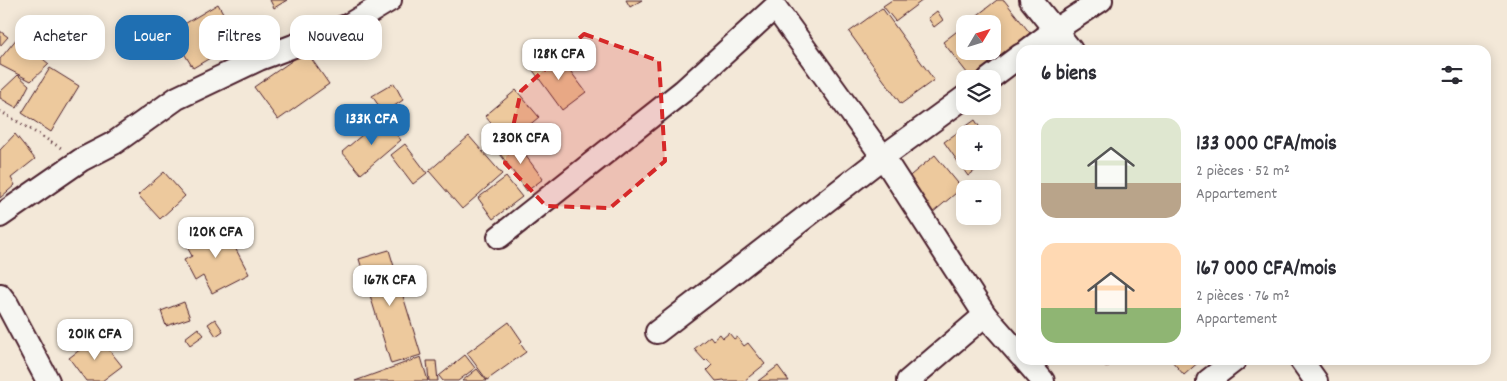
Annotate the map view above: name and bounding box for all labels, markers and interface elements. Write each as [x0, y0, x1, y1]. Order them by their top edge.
chip: Acheter [15, 15, 105, 60]
chip: Louer [115, 15, 189, 60]
chip: Filtres [199, 15, 280, 60]
chip: Nouveau [290, 15, 382, 60]
north arrow [956, 15, 1001, 60]
map controls [956, 15, 1001, 225]
pin: 128K CFA [507, 38, 611, 81]
text: 128K CFA [533, 43, 585, 66]
text: 6 biens [1041, 60, 1097, 90]
icon: filters [1438, 61, 1466, 89]
button: layers [956, 70, 1001, 115]
pin: 133K CFA [320, 104, 424, 146]
text: 133K CFA [346, 108, 398, 131]
pin: 230K CFA [469, 122, 573, 165]
button: + [956, 125, 1001, 170]
text: 230K CFA [492, 127, 550, 150]
text: 133 000 CFA/mois [1196, 130, 1337, 160]
icon: home [1081, 138, 1141, 198]
text: 2 pièces · 52 m² [1196, 160, 1290, 183]
button: − [956, 180, 1001, 225]
text: Appartement [1196, 183, 1277, 206]
pin: 120K CFA [164, 216, 268, 259]
text: 120K CFA [189, 221, 243, 244]
text: 167 000 CFA/mois [1196, 255, 1337, 285]
icon: home [1081, 263, 1141, 323]
pin: 167K CFA [338, 264, 442, 307]
text: 167K CFA [364, 269, 416, 292]
text: 2 pièces · 76 m² [1196, 285, 1290, 308]
text: Appartement [1196, 308, 1277, 331]
pin: 201K CFA [43, 318, 147, 361]
text: 201K CFA [68, 323, 122, 346]

